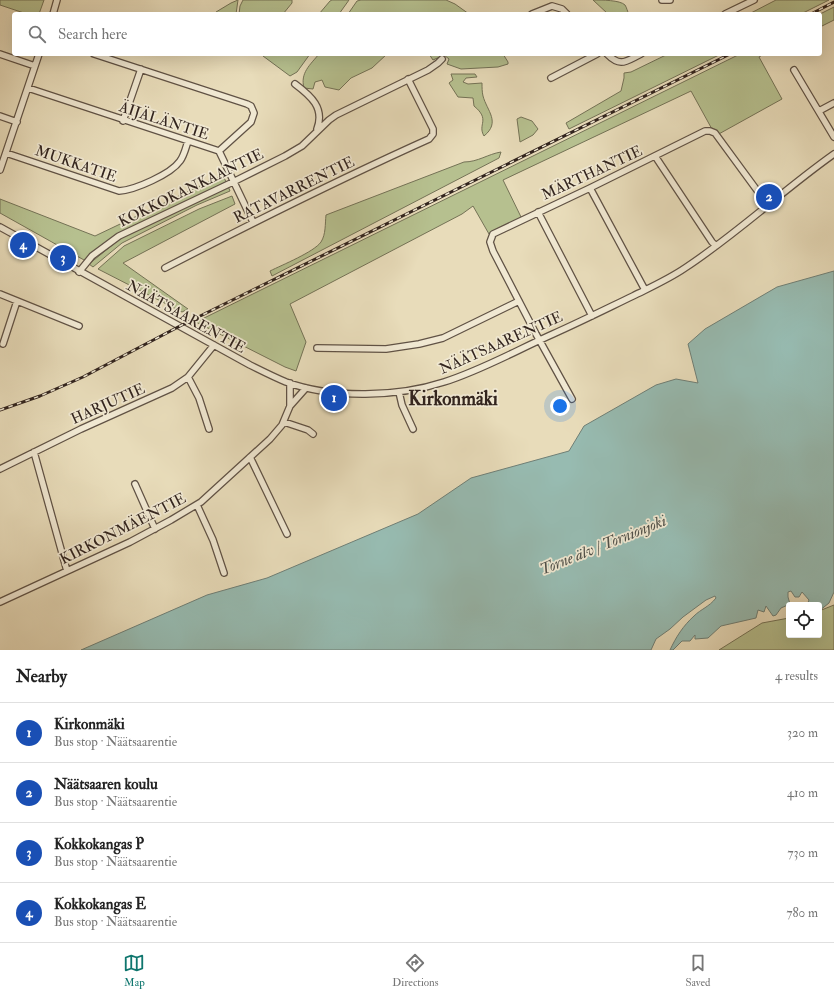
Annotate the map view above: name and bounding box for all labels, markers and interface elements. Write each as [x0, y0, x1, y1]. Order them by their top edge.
search box [12, 12, 822, 56]
icon: search [26, 23, 48, 45]
text: Search here [58, 25, 127, 44]
street label: ÄIJÄLÄNTIE [115, 96, 212, 145]
street label: MÄRTHANTIE [538, 140, 646, 205]
street label: MUKKATIE [33, 141, 119, 187]
street label: KOKKOKANKAANTIE [115, 144, 267, 231]
street label: RATAVARRENTIE [230, 152, 358, 228]
pin: 2 [756, 182, 782, 212]
pin: 4 [10, 230, 36, 260]
pin: 3 [50, 243, 76, 273]
street label: NÄÄTSAARENTIE [123, 275, 250, 358]
street label: NÄÄTSAARENTIE [436, 306, 566, 379]
street label: HARJUTIE [68, 379, 149, 430]
pin: 1 [321, 383, 347, 413]
district label: Kirkonmäki [408, 387, 498, 411]
your location [550, 396, 570, 416]
street label: KIRKONMÄENTIE [56, 488, 189, 569]
water label: Torne älv / Tornionjoki [537, 510, 670, 579]
map controls [786, 602, 822, 638]
button: locate [786, 602, 822, 638]
text: Nearby [16, 666, 67, 687]
text: 4 results [775, 668, 818, 684]
text: Kirkonmäki [54, 715, 125, 734]
text: 1 [27, 725, 31, 741]
text: 320 m [787, 725, 818, 741]
text: Bus stop · Näätsaarentie [54, 734, 177, 750]
text: Näätsaaren koulu [54, 775, 158, 794]
text: 2 [26, 785, 32, 801]
text: 410 m [787, 785, 818, 801]
text: Bus stop · Näätsaarentie [54, 794, 177, 810]
text: Kokkokangas P [54, 835, 144, 854]
text: 3 [27, 845, 32, 861]
text: 730 m [788, 845, 818, 861]
text: Bus stop · Näätsaarentie [54, 854, 177, 870]
text: Kokkokangas E [54, 895, 146, 914]
text: 4 [25, 905, 33, 921]
text: 780 m [786, 905, 818, 921]
text: Bus stop · Näätsaarentie [54, 914, 177, 930]
tab: Map [123, 952, 145, 989]
tab: Directions [392, 952, 439, 989]
tab: Saved [685, 952, 711, 989]

